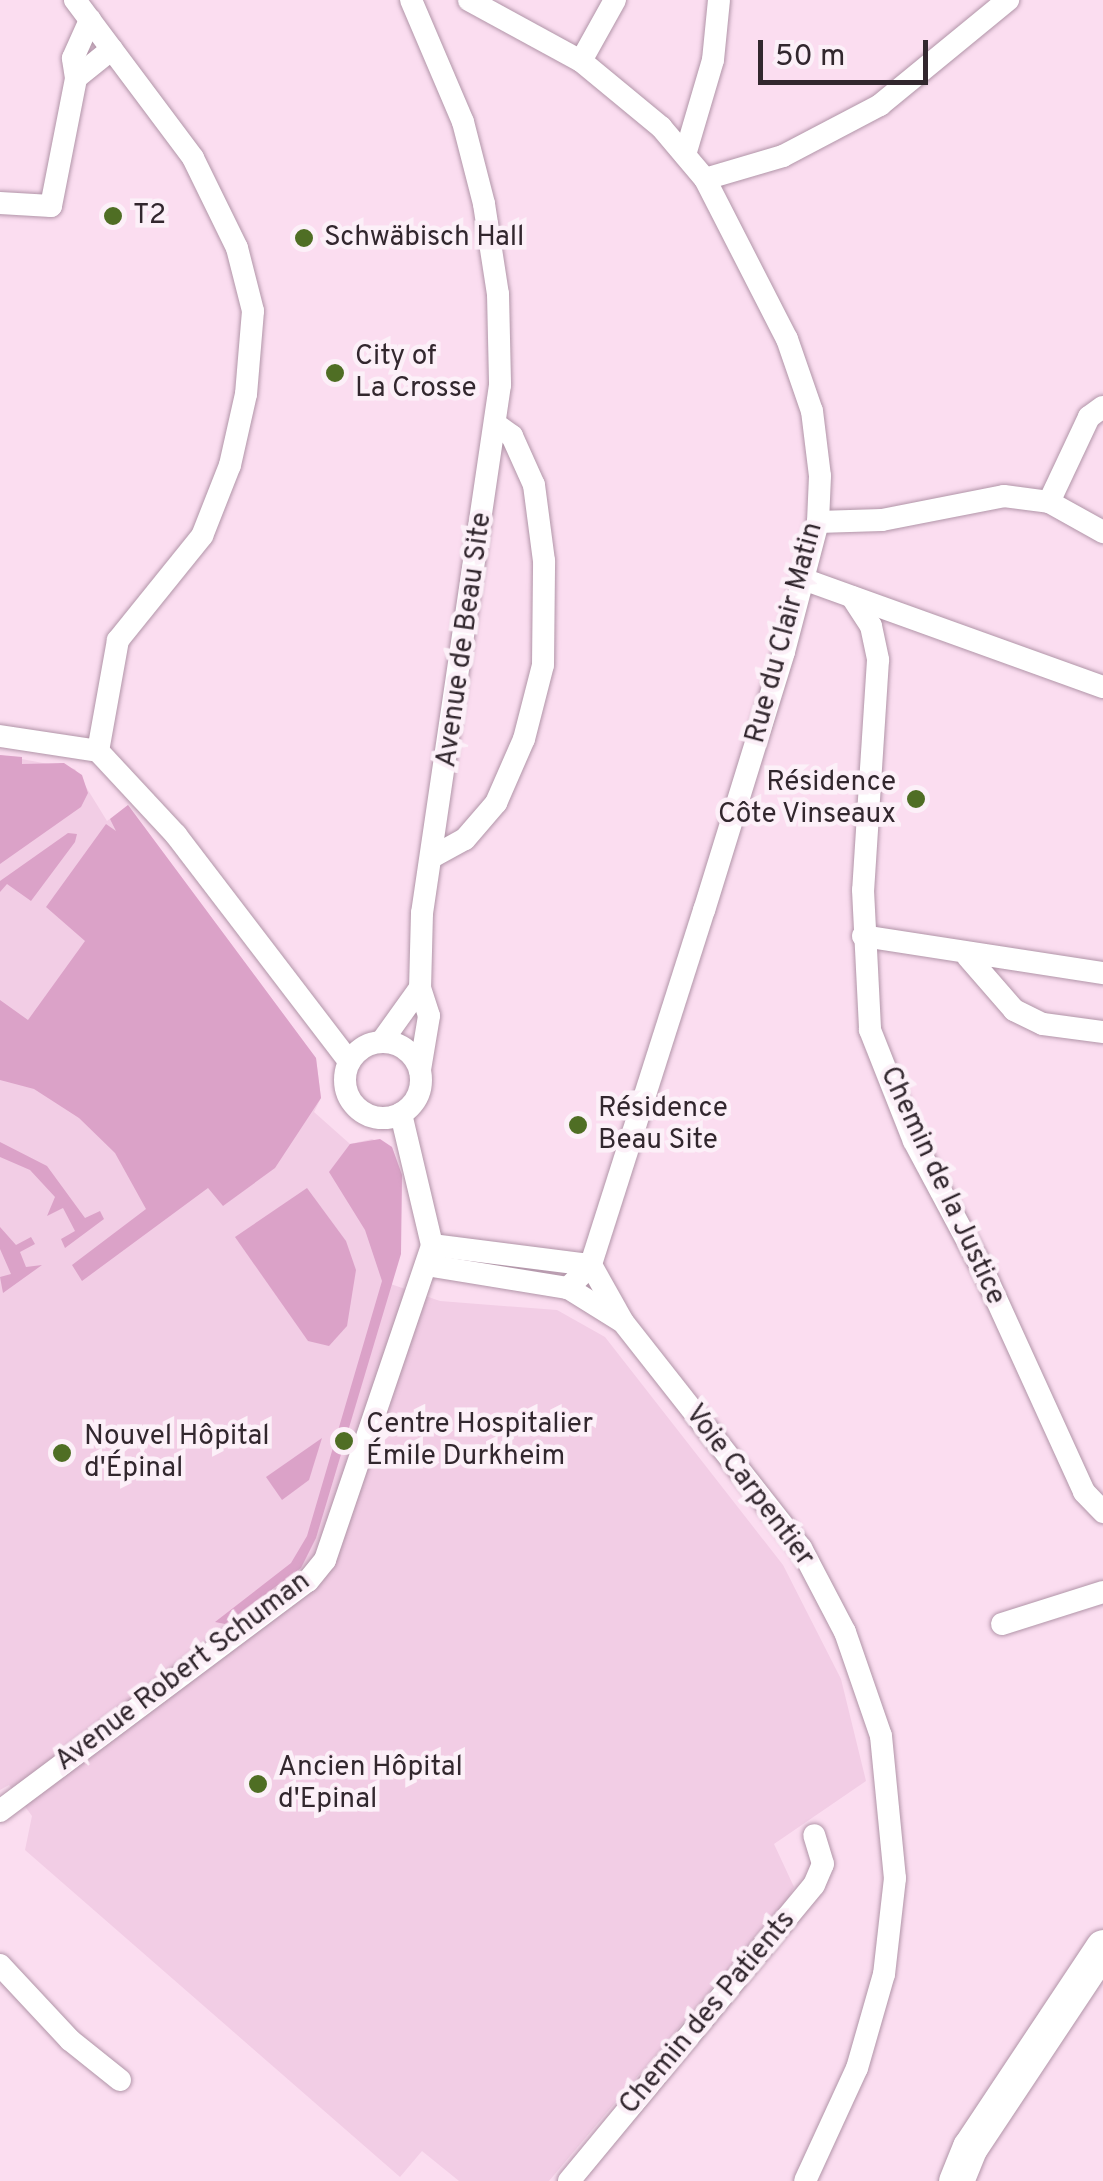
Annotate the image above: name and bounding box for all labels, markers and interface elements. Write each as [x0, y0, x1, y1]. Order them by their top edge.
scale bar [763, 20, 933, 82]
text: 50 m [775, 39, 845, 76]
place label: T2 [133, 199, 166, 233]
marker: T2 [102, 205, 124, 227]
place label: Schwäbisch Hall [324, 221, 524, 255]
marker: Schwäbisch Hall [293, 227, 315, 249]
place label: City of La Crosse [355, 340, 477, 406]
marker: City of La Crosse [324, 362, 346, 384]
street label: Avenue de Beau Site [430, 510, 500, 770]
street label: Rue du Clair Matin [739, 519, 831, 747]
place label: Résidence Côte Vinseaux [717, 766, 896, 832]
marker: Résidence Côte Vinseaux [905, 788, 927, 810]
street label: Chemin de la Justice [872, 1061, 1012, 1311]
place label: Résidence Beau Site [598, 1092, 728, 1158]
marker: Résidence Beau Site [567, 1114, 589, 1136]
street label: Voie Carpentier [677, 1398, 821, 1574]
place label: Centre Hospitalier Émile Durkheim [366, 1408, 593, 1474]
place label: Nouvel Hôpital d'Épinal [84, 1420, 269, 1486]
marker: Centre Hospitalier Émile Durkheim [331, 1428, 357, 1454]
marker: Nouvel Hôpital d'Épinal [49, 1440, 75, 1466]
street label: Avenue Robert Schuman [49, 1565, 317, 1779]
place label: Ancien Hôpital d'Epinal [278, 1751, 463, 1817]
marker: Ancien Hôpital d'Epinal [247, 1773, 269, 1795]
street label: Chemin des Patients [613, 1904, 803, 2122]

